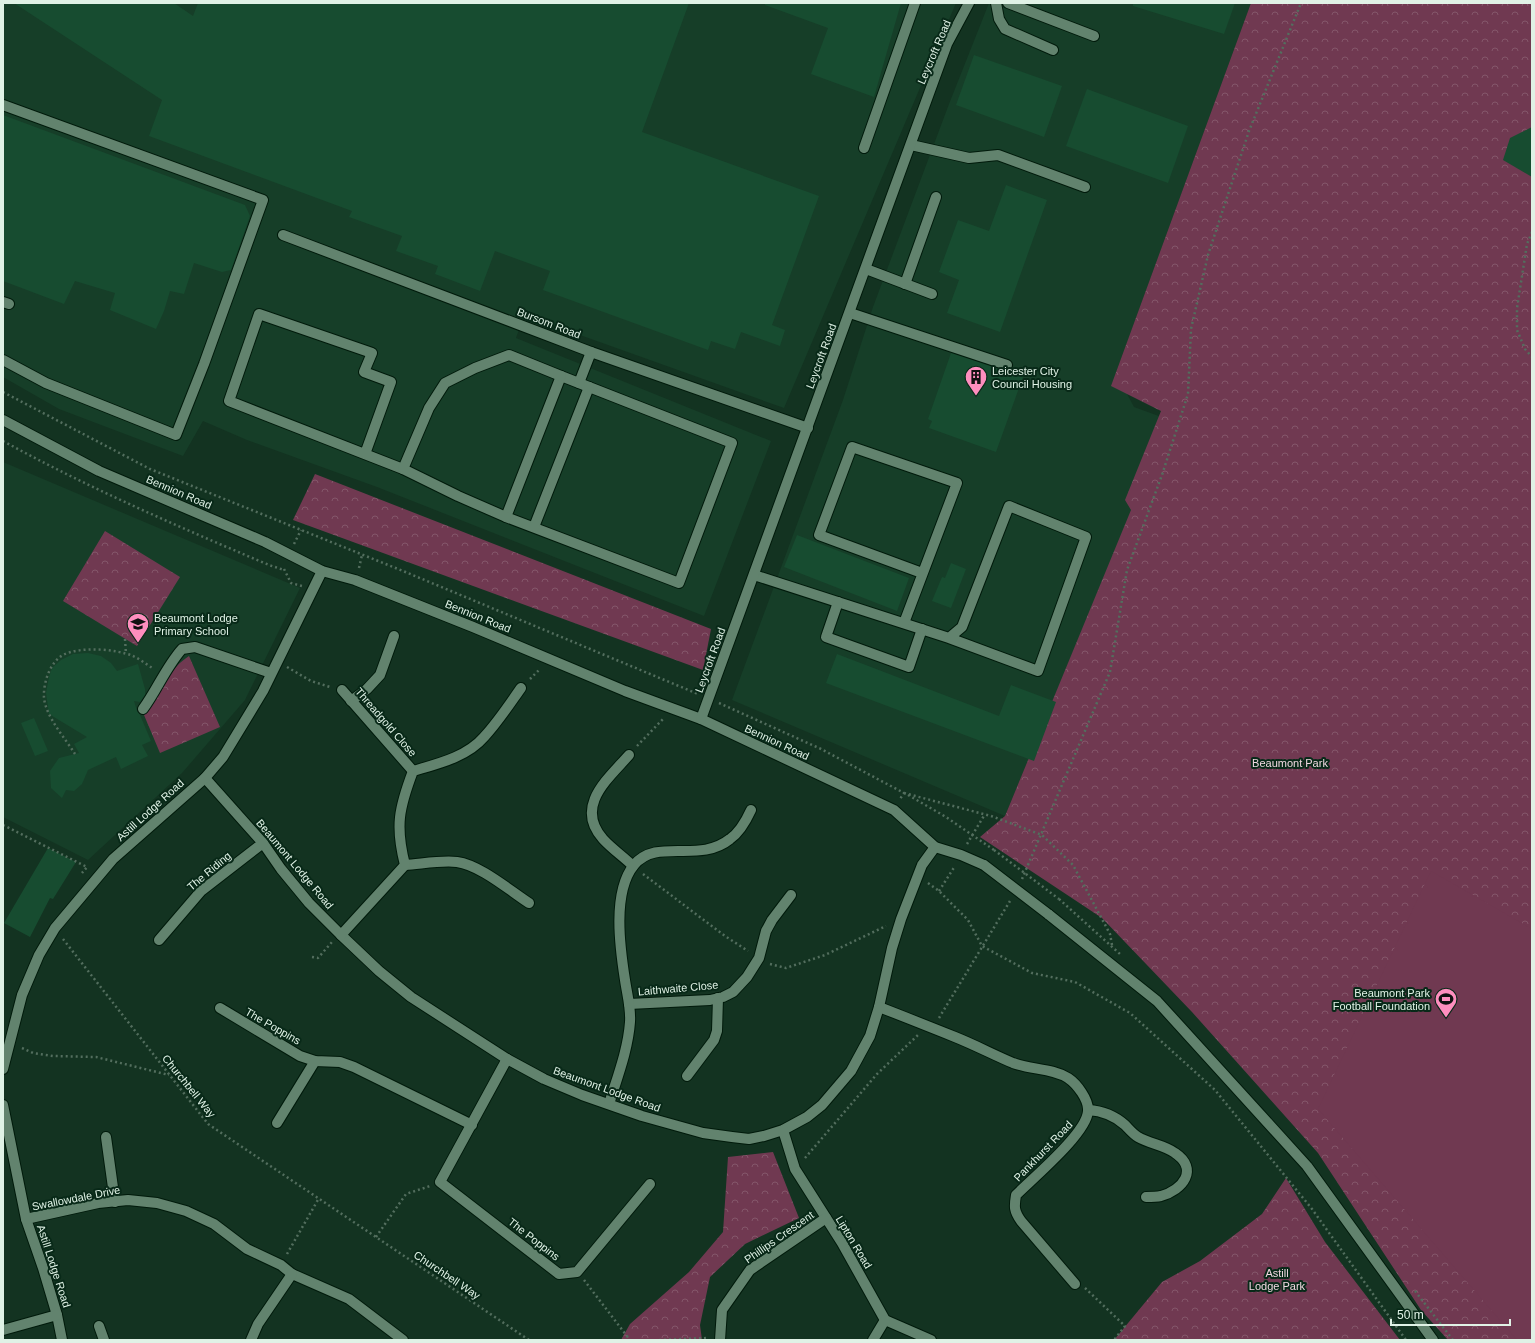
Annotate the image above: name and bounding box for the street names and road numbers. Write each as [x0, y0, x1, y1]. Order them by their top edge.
street label: Leycroft Road [915, 18, 953, 86]
street label: Bursom Road [515, 305, 583, 341]
street label: Leycroft Road [804, 322, 838, 390]
street label: Bennion Road [145, 473, 213, 511]
street label: Bennion Road [443, 597, 513, 635]
street label: Leycroft Road [693, 626, 727, 694]
street label: Threadgold Close [353, 685, 419, 759]
street label: Bennion Road [743, 722, 811, 762]
street label: Astill Lodge Road [114, 777, 186, 843]
street label: Beaumont Lodge Road [254, 817, 336, 911]
street label: The Riding [185, 849, 233, 893]
street label: Laithwaite Close [637, 979, 719, 997]
street label: The Poppins [243, 1005, 303, 1047]
street label: Churchbell Way [160, 1052, 218, 1120]
street label: Beaumont Lodge Road [552, 1064, 662, 1114]
street label: Pankhurst Road [1011, 1118, 1075, 1184]
street label: Swallowdale Drive [31, 1184, 121, 1212]
street label: Phillips Crescent [742, 1209, 816, 1265]
street label: Lipton Road [834, 1213, 874, 1271]
street label: The Poppins [506, 1215, 562, 1263]
street label: Astill Lodge Road [35, 1223, 73, 1309]
street label: Churchbell Way [412, 1248, 483, 1302]

